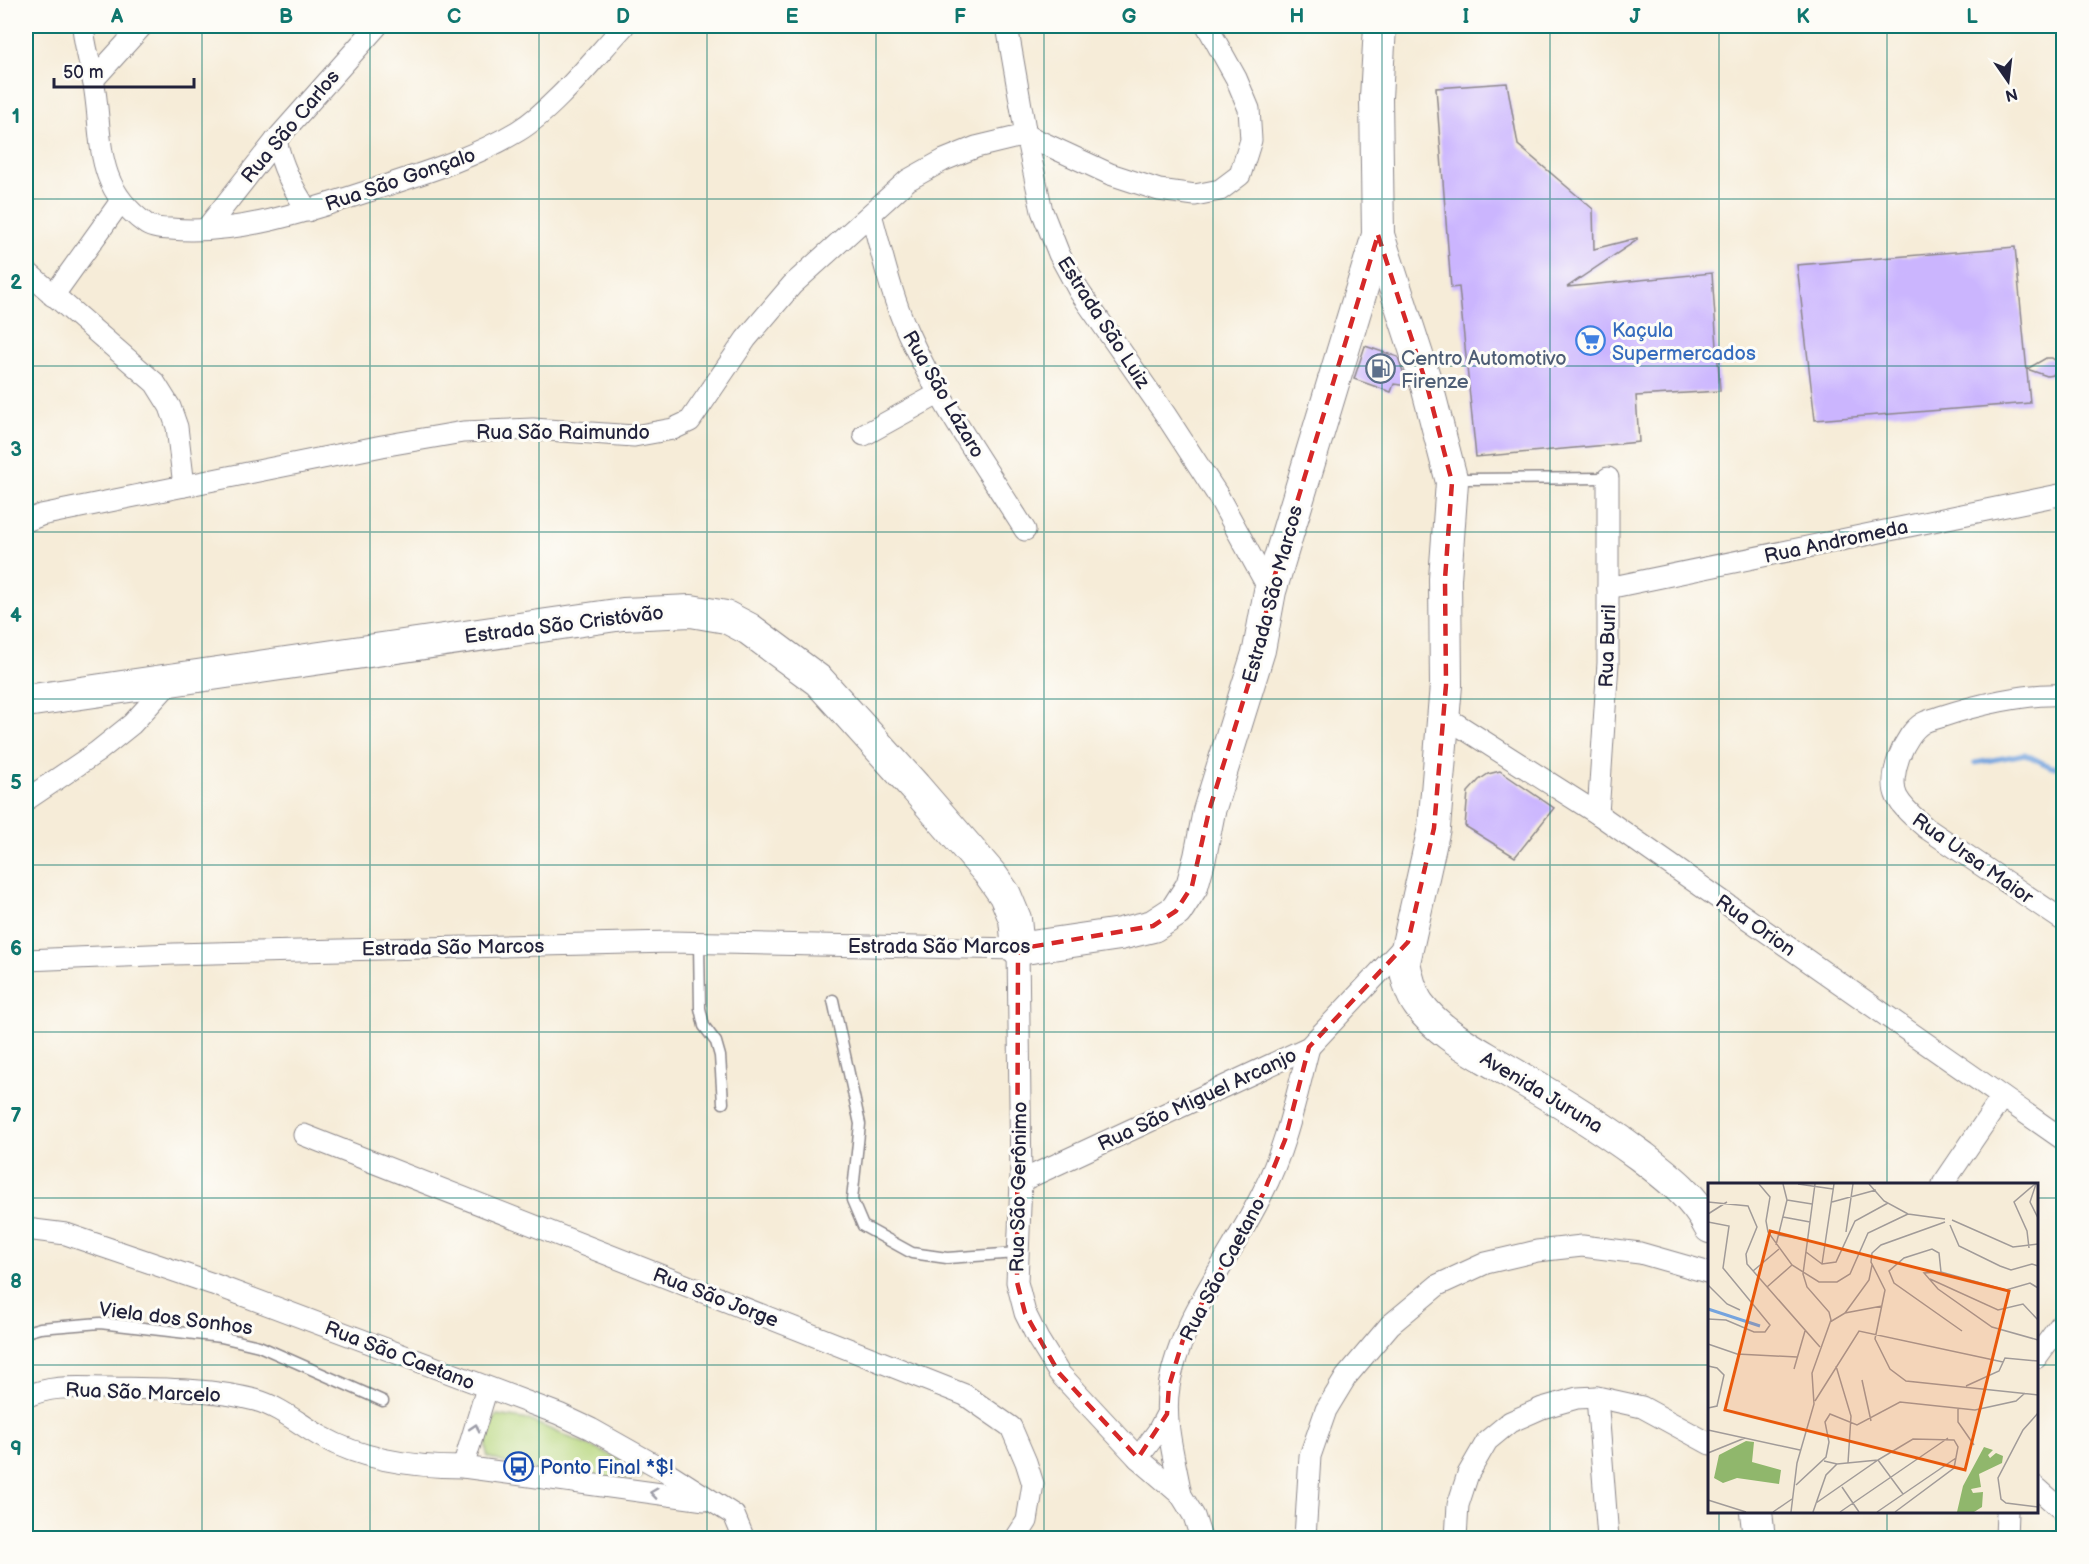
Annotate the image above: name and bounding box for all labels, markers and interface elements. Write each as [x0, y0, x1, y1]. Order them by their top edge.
text: A [110, 5, 124, 29]
text: B [279, 5, 293, 29]
text: C [447, 5, 461, 29]
text: D [616, 5, 630, 29]
text: E [786, 5, 799, 29]
text: F [954, 5, 966, 29]
text: G [1122, 5, 1137, 29]
text: H [1290, 5, 1304, 29]
text: I [1463, 5, 1469, 29]
text: J [1630, 5, 1642, 29]
text: K [1796, 5, 1810, 29]
text: L [1966, 5, 1978, 29]
scale bar [54, 51, 194, 89]
north arrow [1978, 51, 2038, 111]
text: 50 m [63, 62, 104, 83]
street label: Rua São Carlos [236, 65, 345, 188]
text: N [2003, 83, 2019, 105]
text: 1 [12, 105, 20, 129]
street label: Rua São Gonçalo [322, 143, 479, 217]
street label: Estrada São Luiz [1052, 252, 1155, 393]
text: 2 [10, 271, 22, 295]
place label: Kaçula Supermercados [1612, 319, 1756, 366]
supermarket icon: Kaçula Supermercados [1575, 325, 1607, 357]
street label: Rua São Lázaro [897, 327, 989, 462]
place label: Centro Automotivo Firenze [1401, 347, 1567, 394]
fuel station icon: Centro Automotivo Firenze [1364, 353, 1396, 385]
street label: Rua São Raimundo [476, 421, 650, 445]
text: 3 [10, 438, 22, 462]
street label: Estrada São Marcos [1238, 503, 1308, 686]
street label: Rua Andromeda [1762, 515, 1910, 569]
street label: Estrada São Cristóvão [463, 601, 665, 649]
text: 4 [10, 604, 22, 628]
street label: Rua Buril [1595, 604, 1621, 688]
text: 5 [10, 771, 22, 795]
street label: Rua Ursa Maior [1907, 808, 2038, 910]
street label: Rua Orion [1711, 890, 1800, 962]
street label: Estrada São Marcos [361, 934, 545, 962]
street label: Estrada São Marcos [848, 935, 1030, 959]
text: 6 [10, 937, 22, 961]
street label: Rua São Miguel Arcanjo [1094, 1043, 1301, 1157]
street label: Avenida Juruna [1476, 1047, 1607, 1139]
street label: Rua São Gerônimo [1006, 1101, 1032, 1273]
text: 7 [10, 1104, 22, 1128]
inset map [1708, 1183, 2038, 1513]
street label: Rua São Caetano [1175, 1194, 1271, 1345]
street label: Rua São Jorge [649, 1263, 782, 1333]
text: 8 [10, 1270, 22, 1294]
street label: Viela dos Sonhos [98, 1298, 254, 1340]
street label: Rua São Caetano [321, 1316, 478, 1396]
street label: Rua São Marcelo [65, 1378, 221, 1408]
one-way arrow [468, 1423, 480, 1434]
text: 9 [10, 1437, 22, 1461]
bus stop icon: Ponto Final *$! [503, 1451, 535, 1483]
place label: Ponto Final *$! [540, 1456, 674, 1480]
one-way arrow [649, 1487, 658, 1500]

